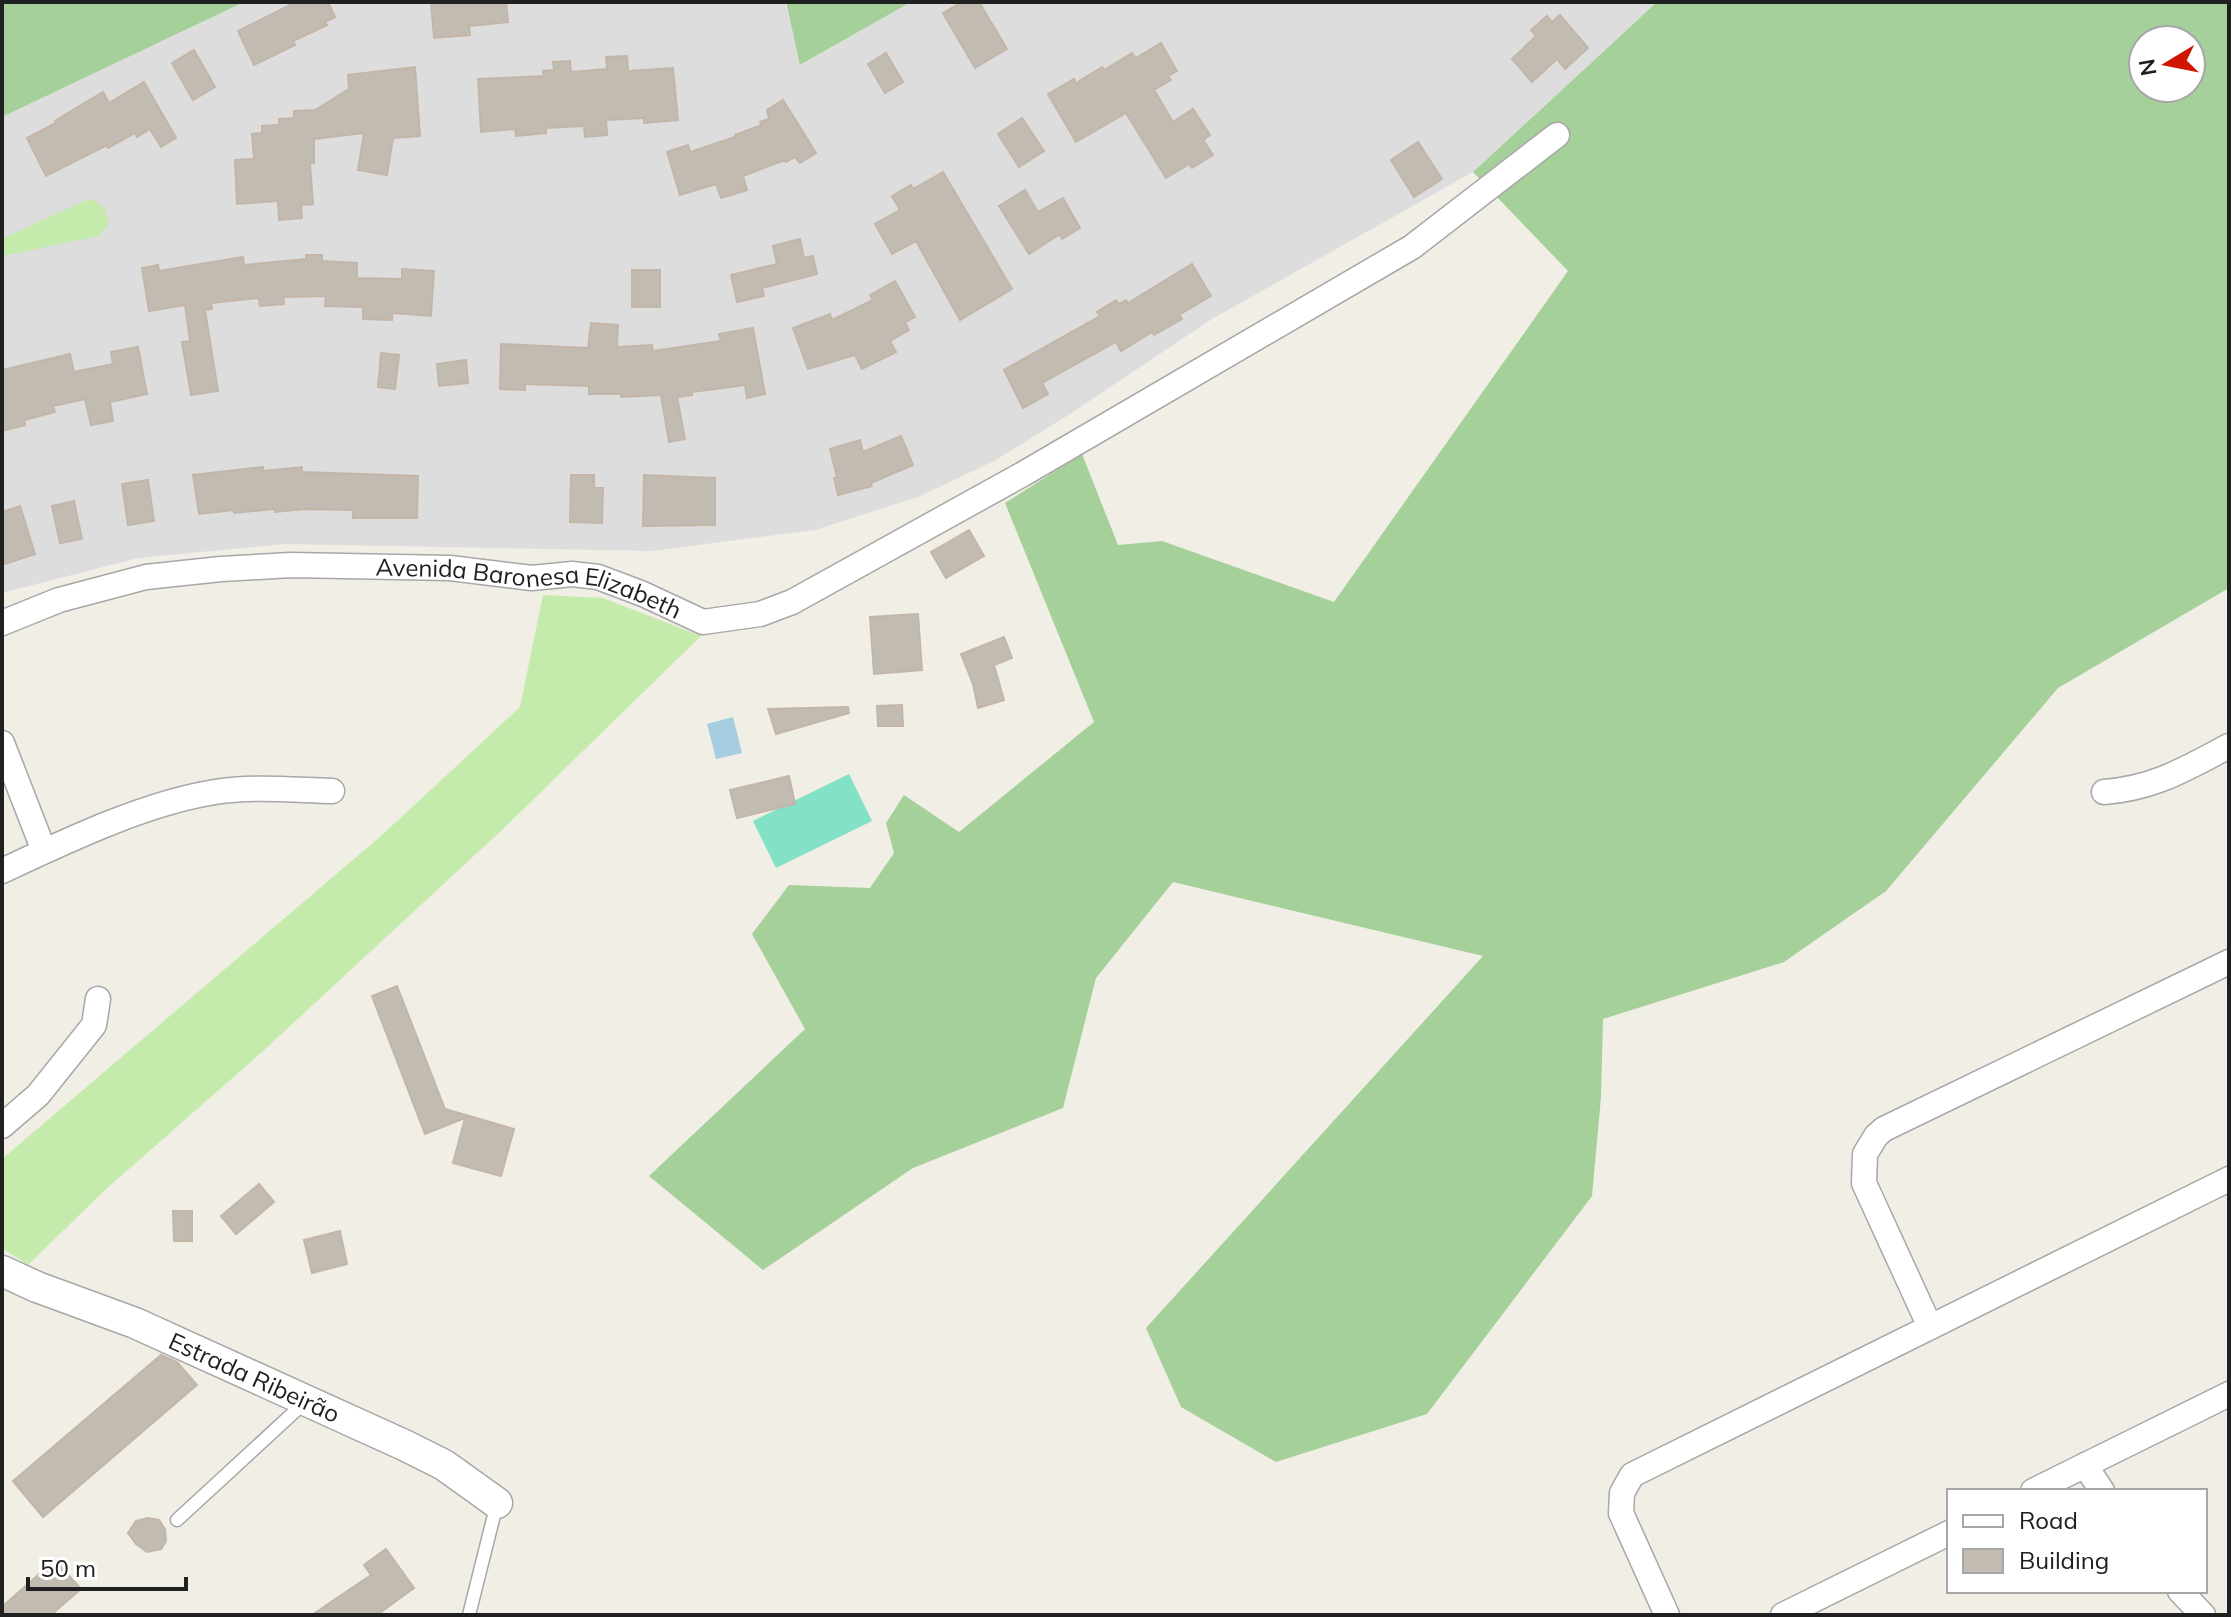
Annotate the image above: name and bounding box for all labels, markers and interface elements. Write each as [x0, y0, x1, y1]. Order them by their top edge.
north arrow [2127, 24, 2207, 104]
text: N [2132, 57, 2163, 78]
street label: Avenida Baronesa Elizabeth [375, 552, 687, 625]
street label: Estrada Ribeirão [164, 1325, 345, 1429]
legend [1947, 1489, 2207, 1593]
text: Road [2019, 1505, 2078, 1535]
scale bar [28, 1541, 186, 1591]
text: Building [2019, 1545, 2109, 1575]
text: 50 m [40, 1553, 96, 1583]

